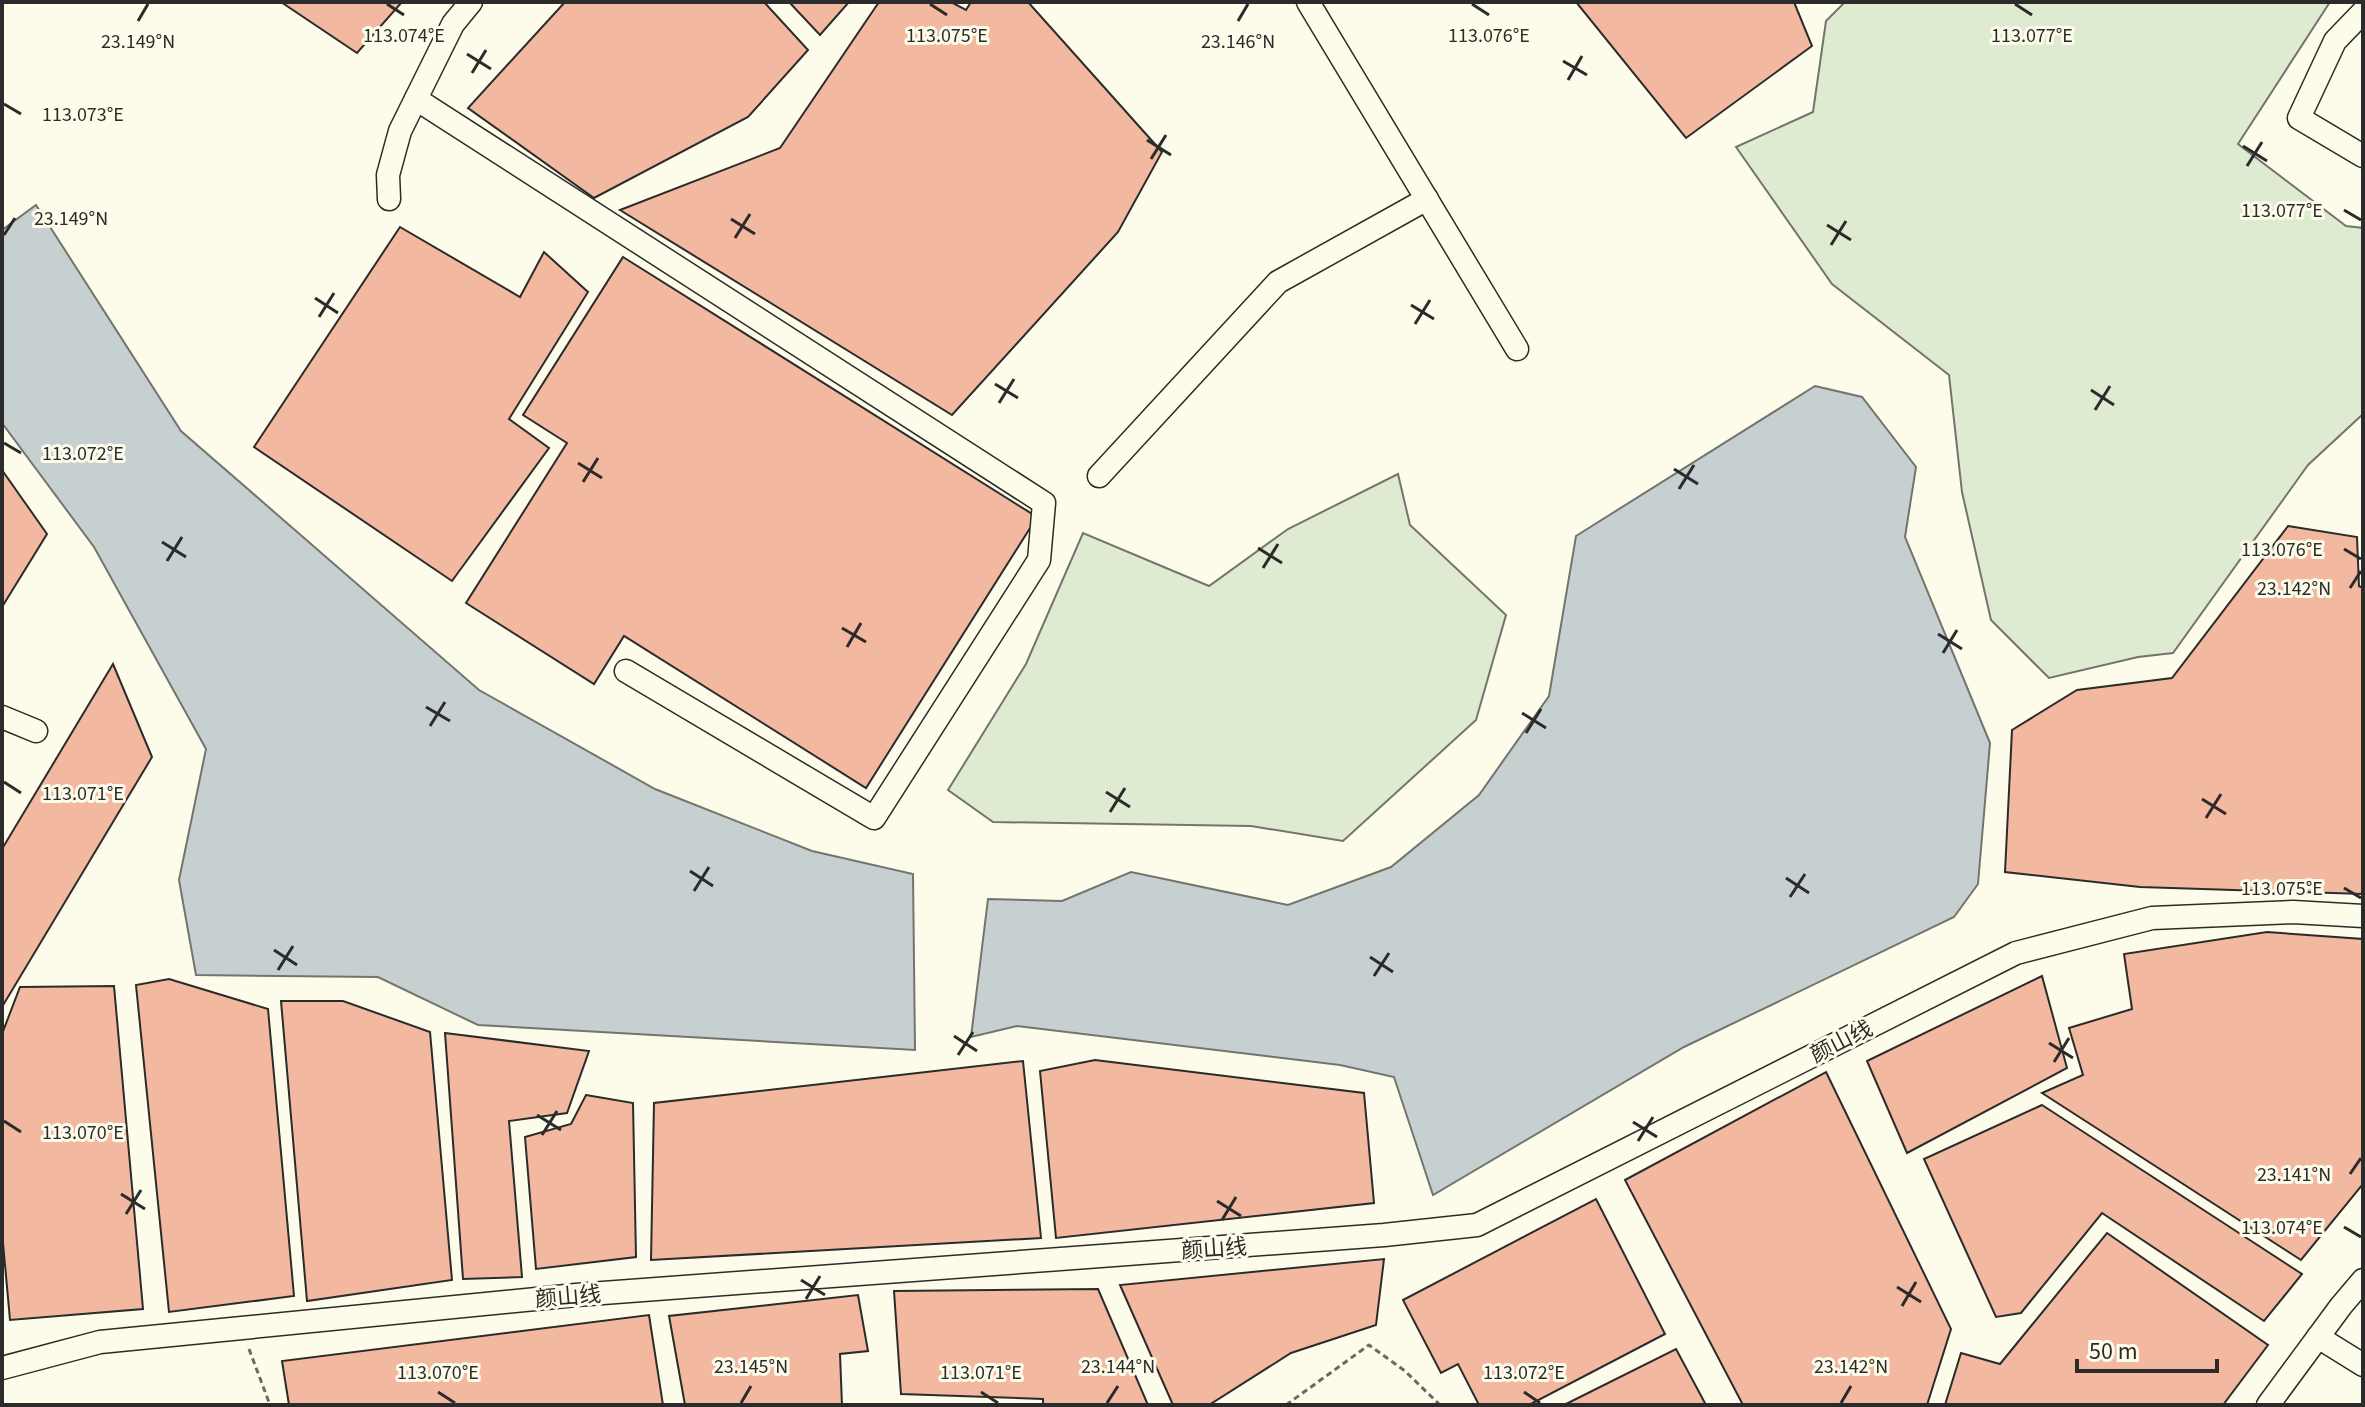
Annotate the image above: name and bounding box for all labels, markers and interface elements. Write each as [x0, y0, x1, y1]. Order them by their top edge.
text: 113.074°E [363, 22, 445, 50]
text: 113.075°E [906, 22, 988, 50]
text: 113.076°E [1448, 22, 1530, 50]
text: 113.077°E [1991, 22, 2073, 50]
text: 23.149°N [101, 28, 175, 56]
text: 23.146°N [1201, 28, 1275, 56]
text: 113.073°E [42, 101, 124, 129]
text: 113.077°E [2241, 197, 2323, 225]
text: 23.149°N [34, 205, 108, 233]
text: 113.072°E [42, 440, 124, 468]
text: 113.076°E [2241, 536, 2323, 564]
text: 23.142°N [2257, 575, 2331, 603]
text: 113.071°E [42, 780, 124, 808]
text: 113.075°E [2241, 875, 2323, 903]
street label: 颜山线 [1805, 1013, 1878, 1071]
text: 113.070°E [42, 1119, 124, 1147]
text: 23.141°N [2257, 1161, 2331, 1189]
text: 113.074°E [2241, 1214, 2323, 1242]
street label: 颜山线 [1180, 1231, 1248, 1267]
street label: 颜山线 [534, 1278, 602, 1316]
scale bar [2077, 1323, 2217, 1373]
text: 50 m [2089, 1334, 2138, 1369]
text: 23.145°N [714, 1353, 788, 1381]
text: 23.144°N [1081, 1353, 1155, 1381]
text: 23.142°N [1814, 1353, 1888, 1381]
text: 113.070°E [397, 1359, 479, 1387]
text: 113.071°E [940, 1359, 1022, 1387]
text: 113.072°E [1483, 1359, 1565, 1387]

